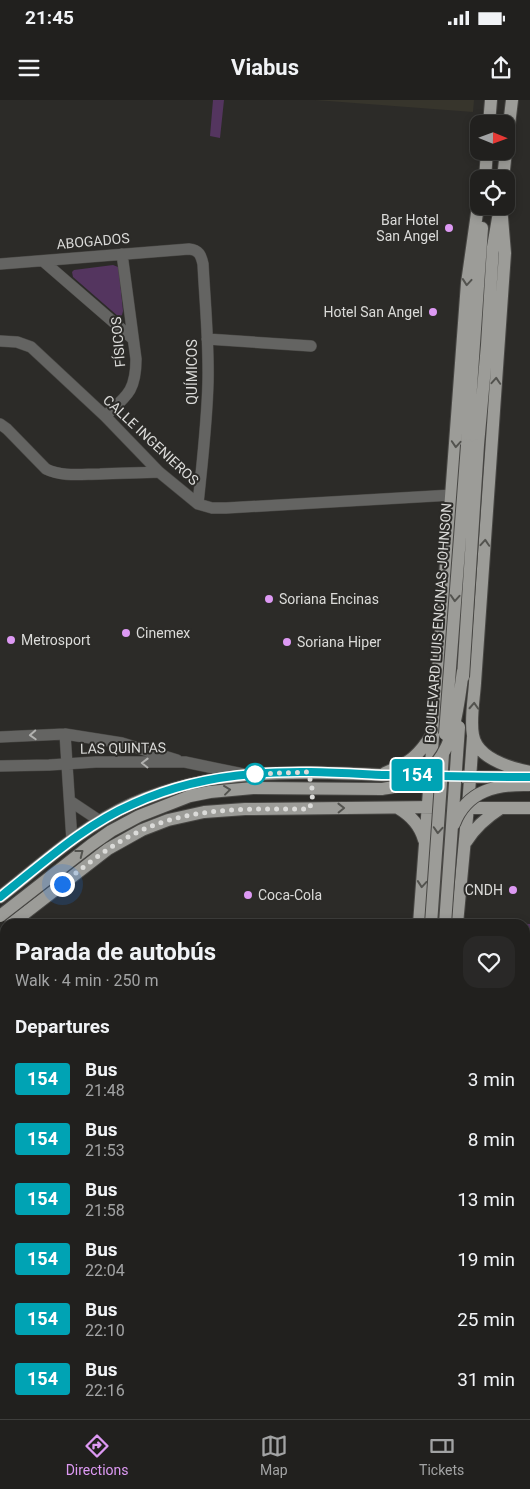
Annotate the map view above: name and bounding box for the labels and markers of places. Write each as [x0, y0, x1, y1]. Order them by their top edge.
place label: Bar Hotel San Angel [376, 212, 439, 244]
marker: Bar Hotel San Angel [443, 222, 455, 234]
place label: Hotel San Angel [323, 304, 423, 320]
marker: Hotel San Angel [427, 306, 439, 318]
place label: Soriana Encinas [279, 591, 379, 607]
marker: Soriana Encinas [263, 593, 275, 605]
place label: Cinemex [136, 625, 190, 641]
marker: Cinemex [120, 627, 132, 639]
place label: Metrosport [21, 632, 91, 648]
marker: Metrosport [5, 634, 17, 646]
place label: Soriana Hiper [297, 634, 382, 650]
marker: Soriana Hiper [281, 636, 293, 648]
unlabelled marker [244, 763, 266, 785]
place label: CNDH [465, 882, 503, 898]
marker: CNDH [507, 884, 519, 896]
place label: Coca-Cola [258, 887, 322, 903]
marker: Coca-Cola [242, 889, 254, 901]

